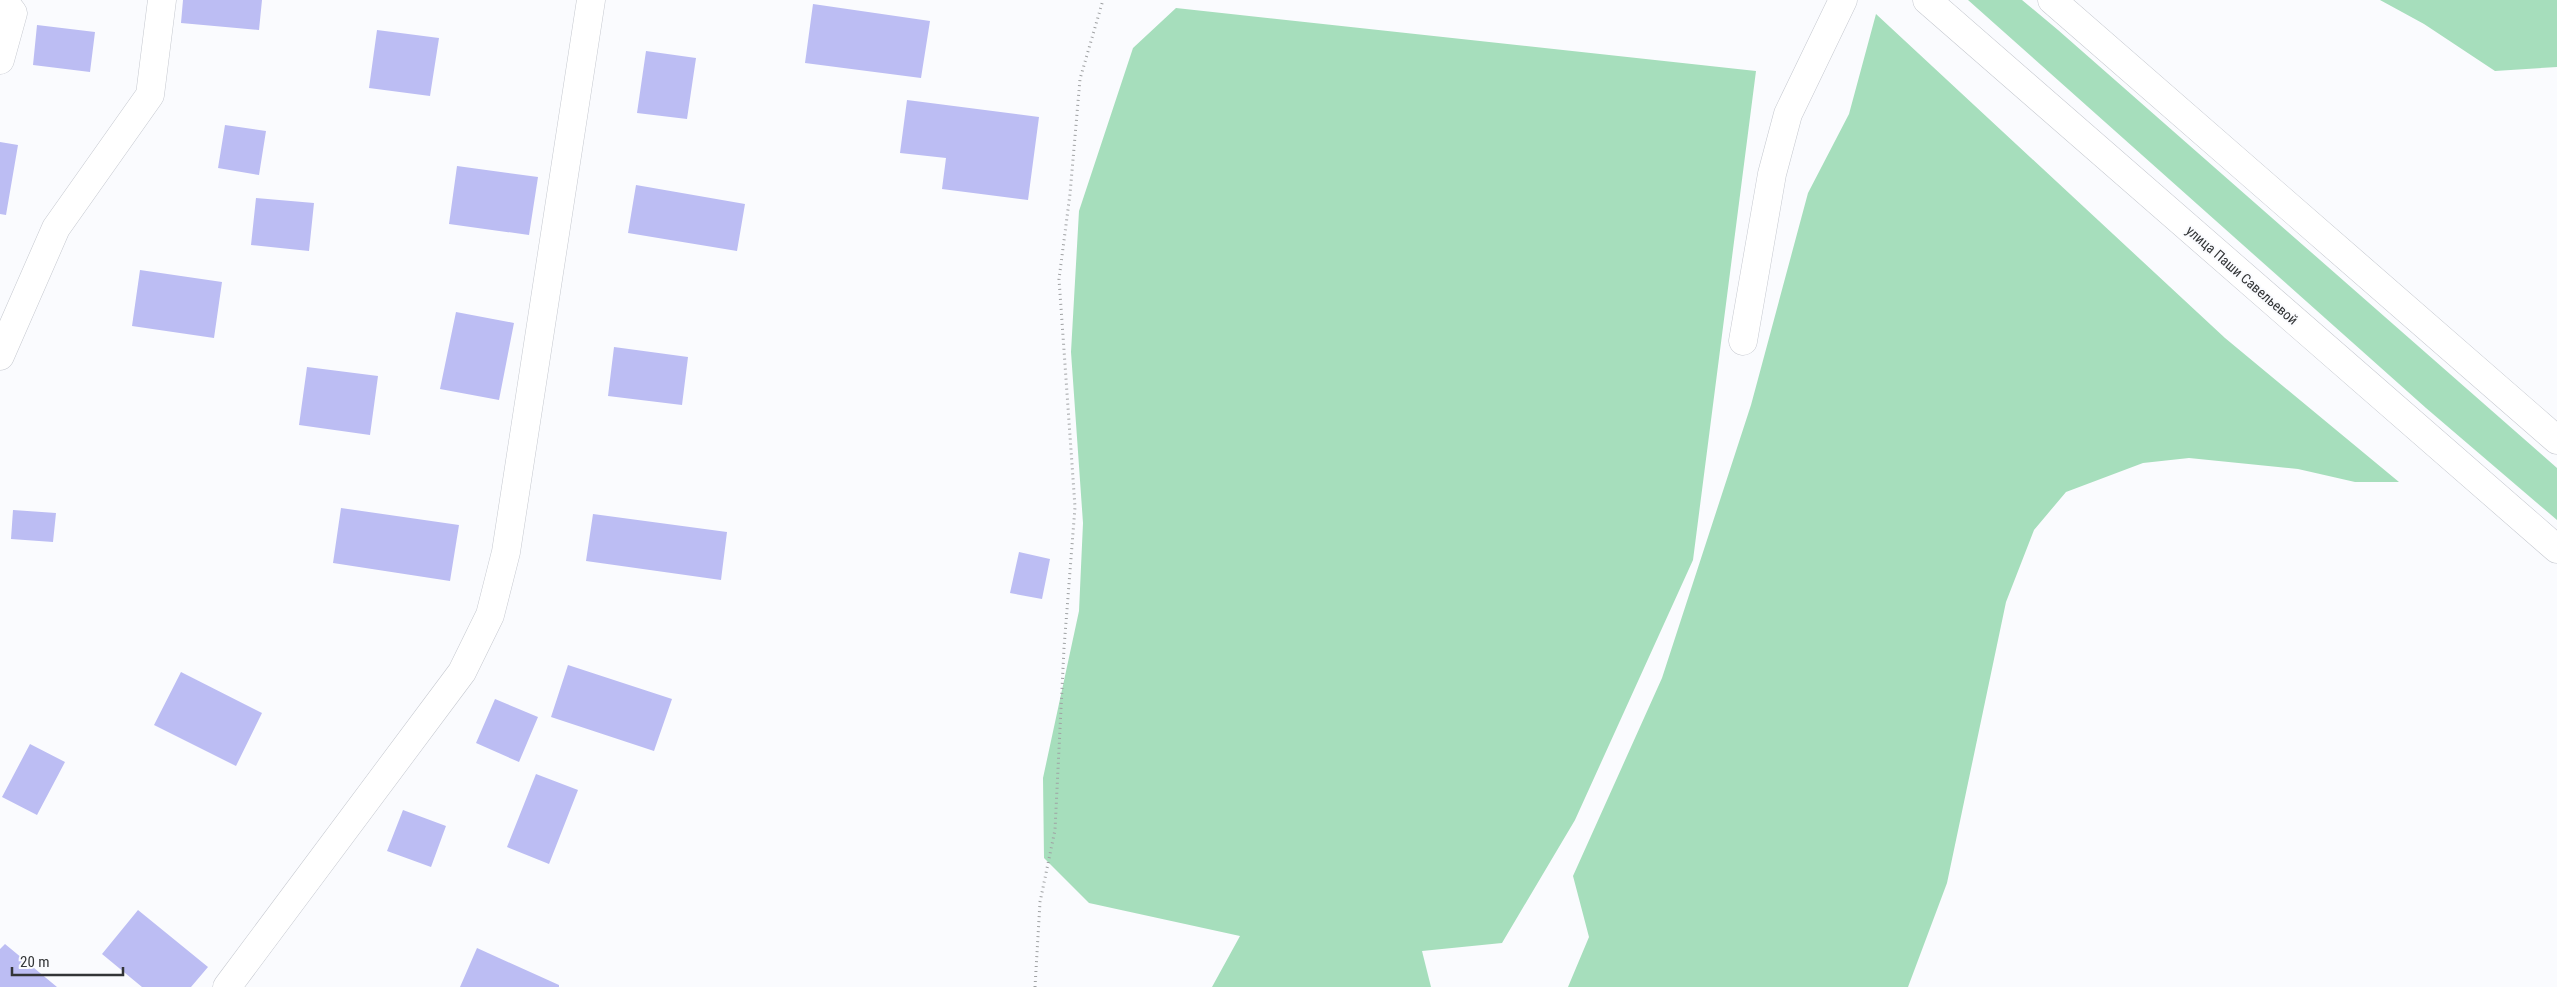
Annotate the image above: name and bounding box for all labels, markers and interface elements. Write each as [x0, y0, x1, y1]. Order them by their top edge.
street label: улица Паши Савельевой [2183, 222, 2301, 328]
scale bar [12, 944, 124, 976]
text: 20 m [20, 953, 50, 971]

